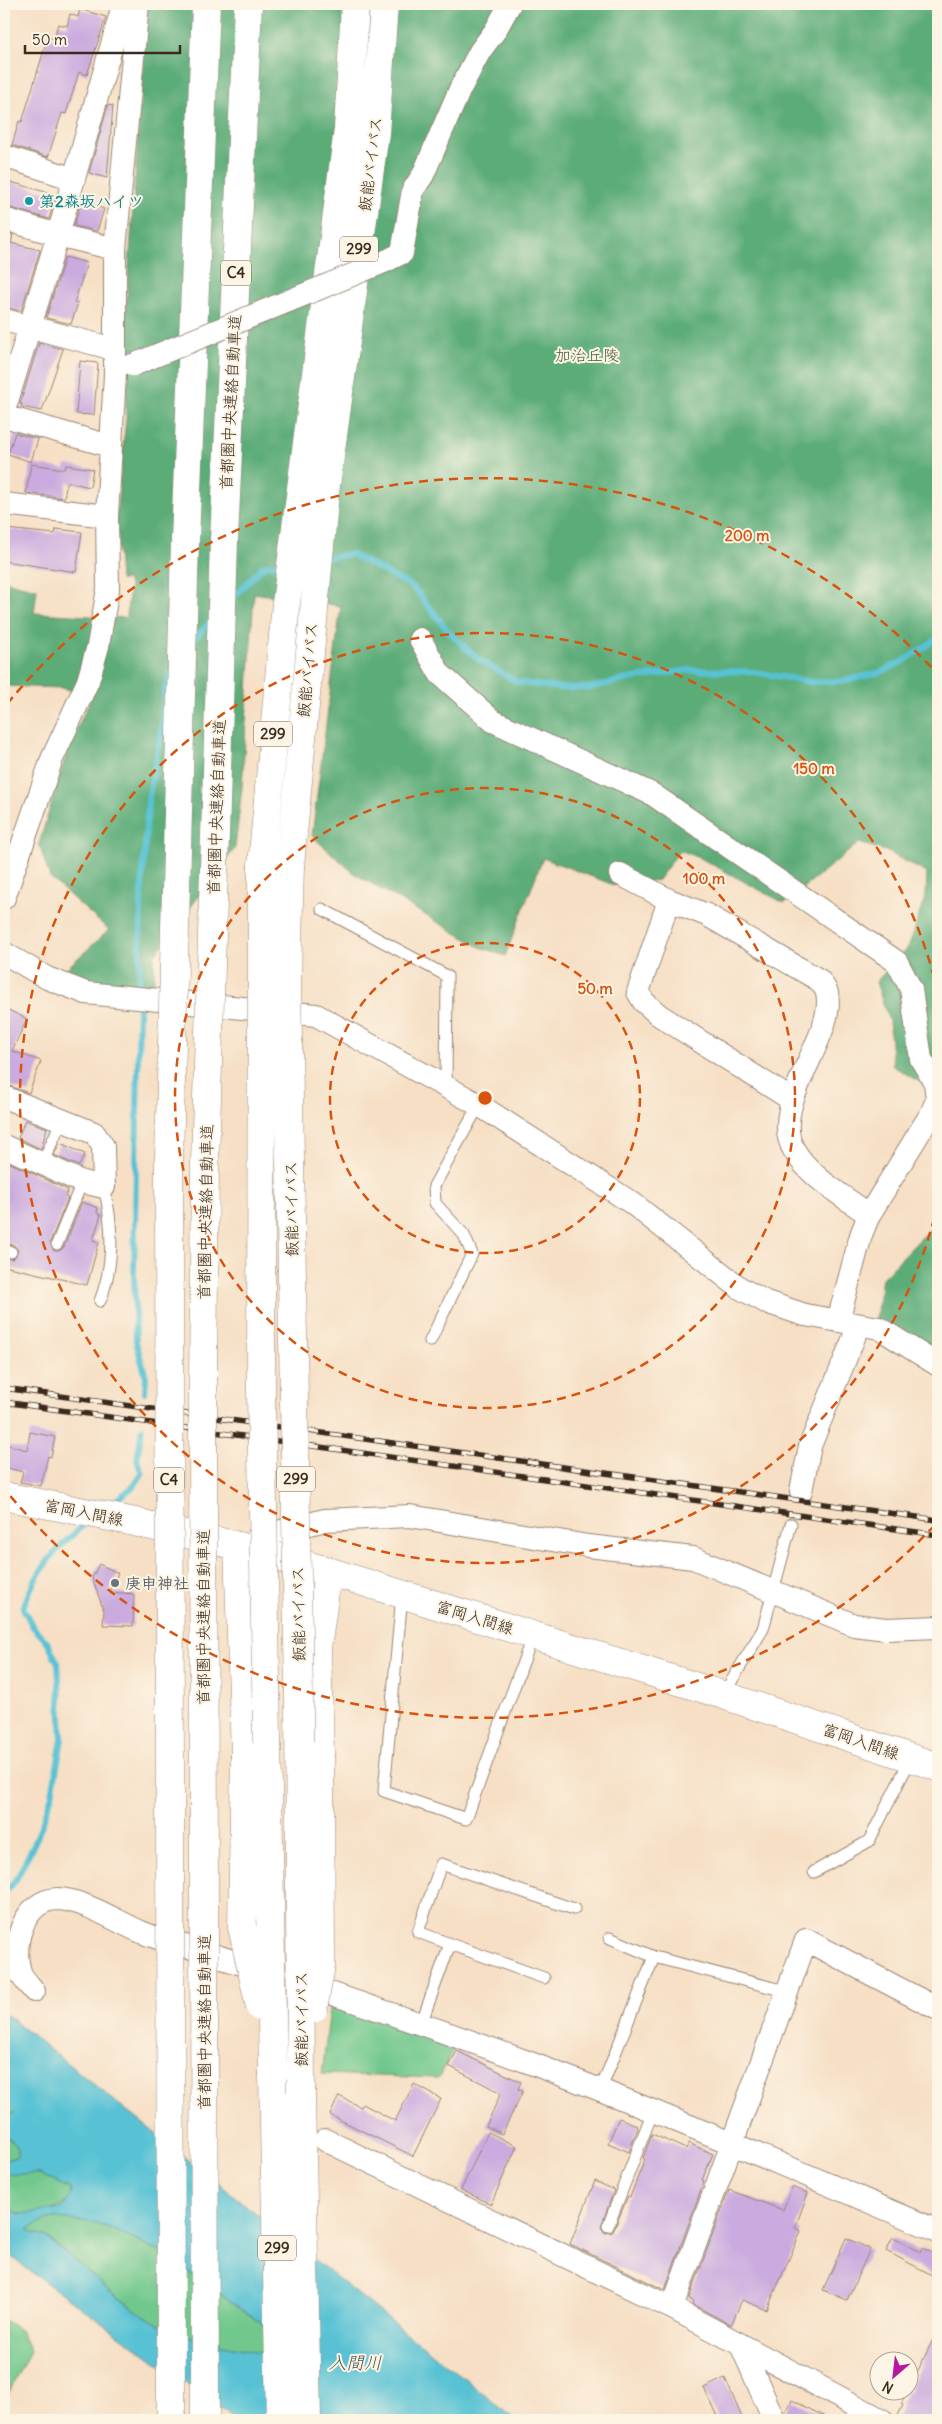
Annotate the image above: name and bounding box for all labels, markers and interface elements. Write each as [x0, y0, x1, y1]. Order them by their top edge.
scale bar [25, 22, 180, 54]
text: 50 m [32, 30, 67, 49]
street label: 飯能バイパス [354, 115, 386, 213]
place label: 第2森坂ハイツ [39, 191, 144, 211]
marker: 第2森坂ハイツ [23, 195, 35, 207]
road number: 299 [340, 236, 378, 262]
road number: C4 [221, 260, 251, 286]
street label: 首都圏中央連絡自動車道 [215, 314, 245, 490]
park label: 加治丘陵 [555, 345, 619, 365]
text: 200 m [725, 526, 769, 545]
street label: 飯能バイパス [293, 621, 321, 719]
street label: 首都圏中央連絡自動車道 [203, 719, 229, 895]
road number: 299 [254, 722, 292, 746]
text: 150 m [793, 759, 835, 778]
text: 100 m [683, 869, 725, 888]
text: 50 m [577, 979, 613, 998]
centre of rings [476, 1089, 494, 1107]
street label: 首都圏中央連絡自動車道 [193, 1124, 217, 1300]
street label: 飯能バイパス [280, 1161, 302, 1257]
road number: 299 [277, 1466, 315, 1492]
road number: C4 [154, 1468, 184, 1492]
street label: 富岡入間線 [43, 1495, 125, 1529]
street label: 首都圏中央連絡自動車道 [193, 1529, 213, 1705]
street label: 飯能バイパス [287, 1566, 309, 1662]
place label: 庚申神社 [125, 1573, 189, 1593]
marker: 庚申神社 [109, 1577, 121, 1589]
street label: 富岡入間線 [434, 1596, 516, 1638]
street label: 富岡入間線 [820, 1719, 902, 1763]
street label: 首都圏中央連絡自動車道 [194, 1934, 214, 2110]
street label: 飯能バイパス [291, 1971, 311, 2067]
road number: 299 [258, 2236, 296, 2260]
water label: 入間川 [328, 2351, 382, 2374]
north arrow [870, 2352, 920, 2402]
text: N [879, 2377, 896, 2398]

